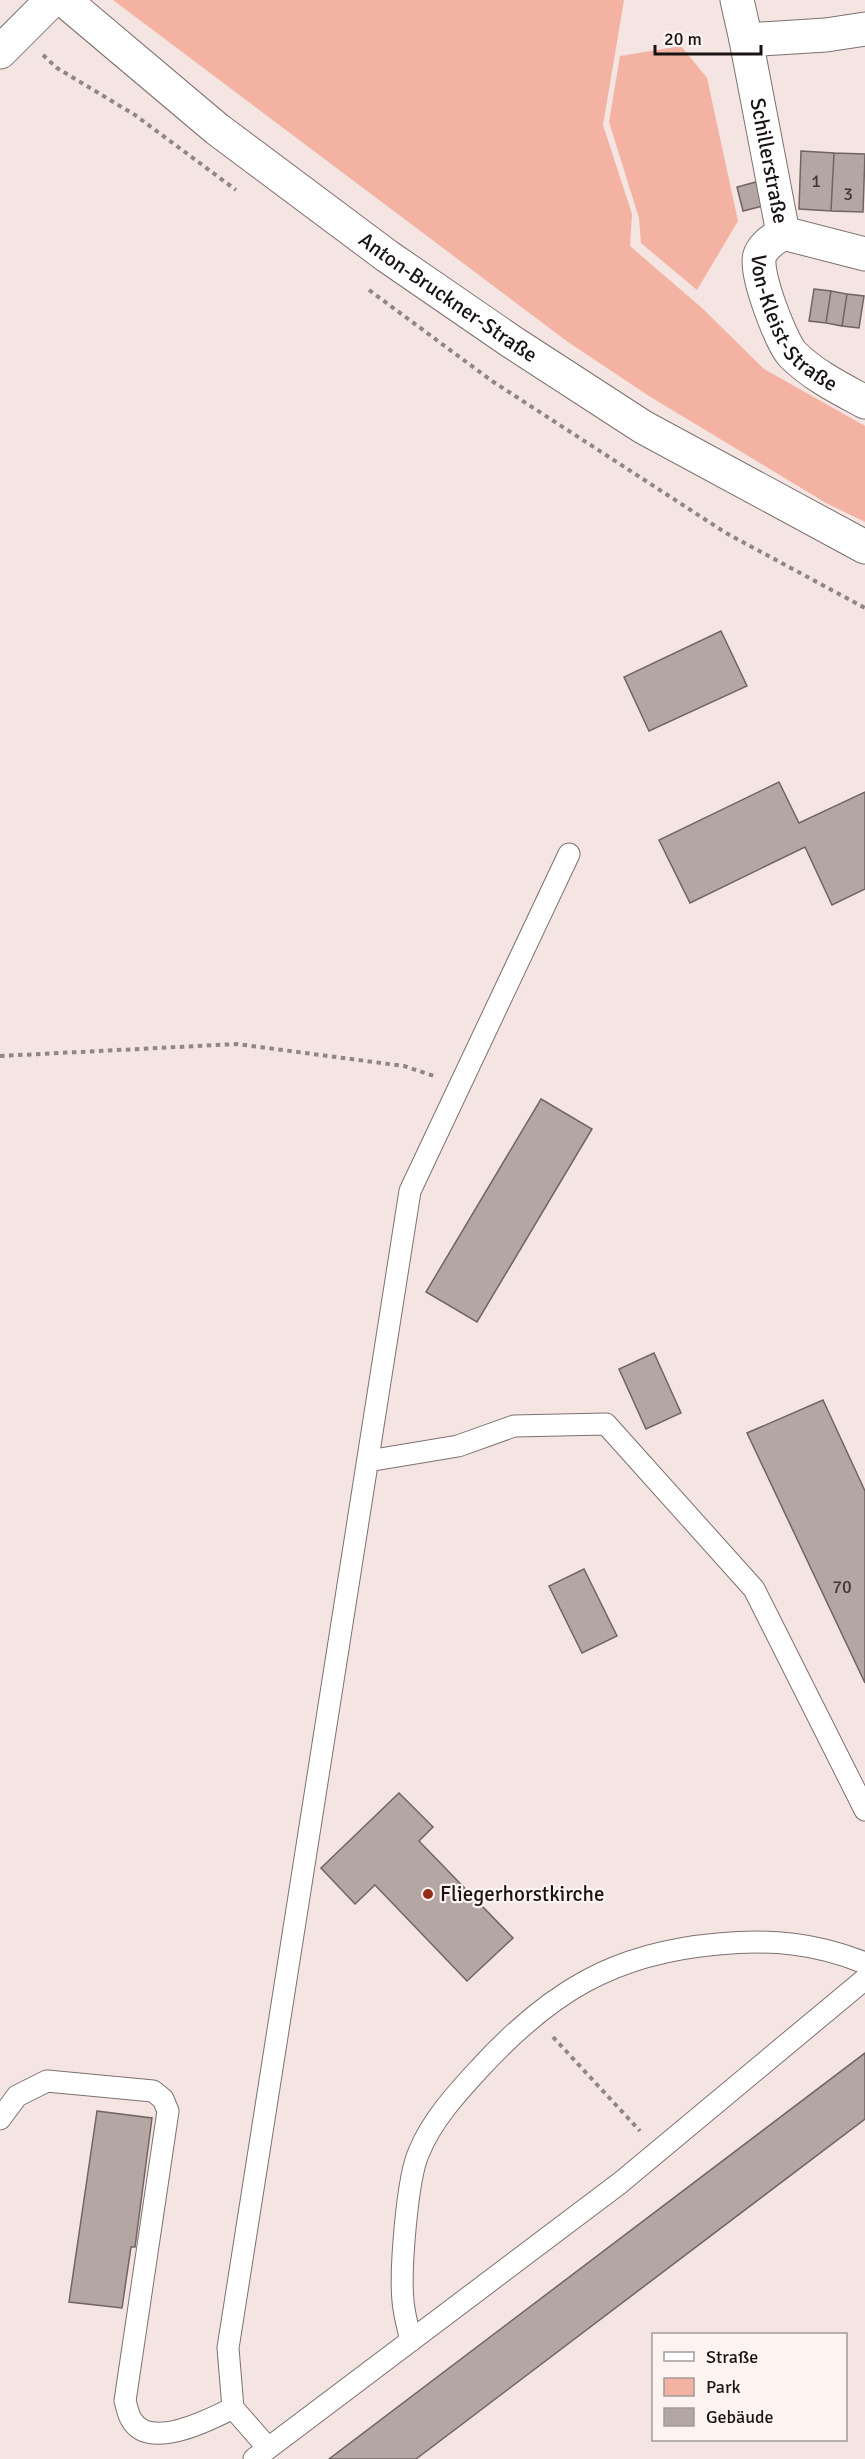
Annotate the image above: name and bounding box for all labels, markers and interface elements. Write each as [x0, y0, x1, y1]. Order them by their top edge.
scale bar [655, 18, 762, 56]
text: 20 m [664, 28, 702, 50]
street label: Schillerstraße [744, 96, 794, 226]
house number: 1 [811, 170, 821, 192]
house number: 3 [843, 183, 853, 205]
street label: Anton-Bruckner-Straße [354, 226, 542, 368]
street label: Von-Kleist-Straße [746, 253, 842, 397]
house number: 70 [832, 1576, 852, 1598]
place label: Fliegerhorstkirche [440, 1881, 604, 1907]
marker: Fliegerhorstkirche [421, 1887, 435, 1901]
legend [652, 2333, 847, 2441]
text: Straße [706, 2346, 758, 2368]
text: Park [706, 2376, 741, 2398]
text: Gebäude [706, 2406, 774, 2428]

